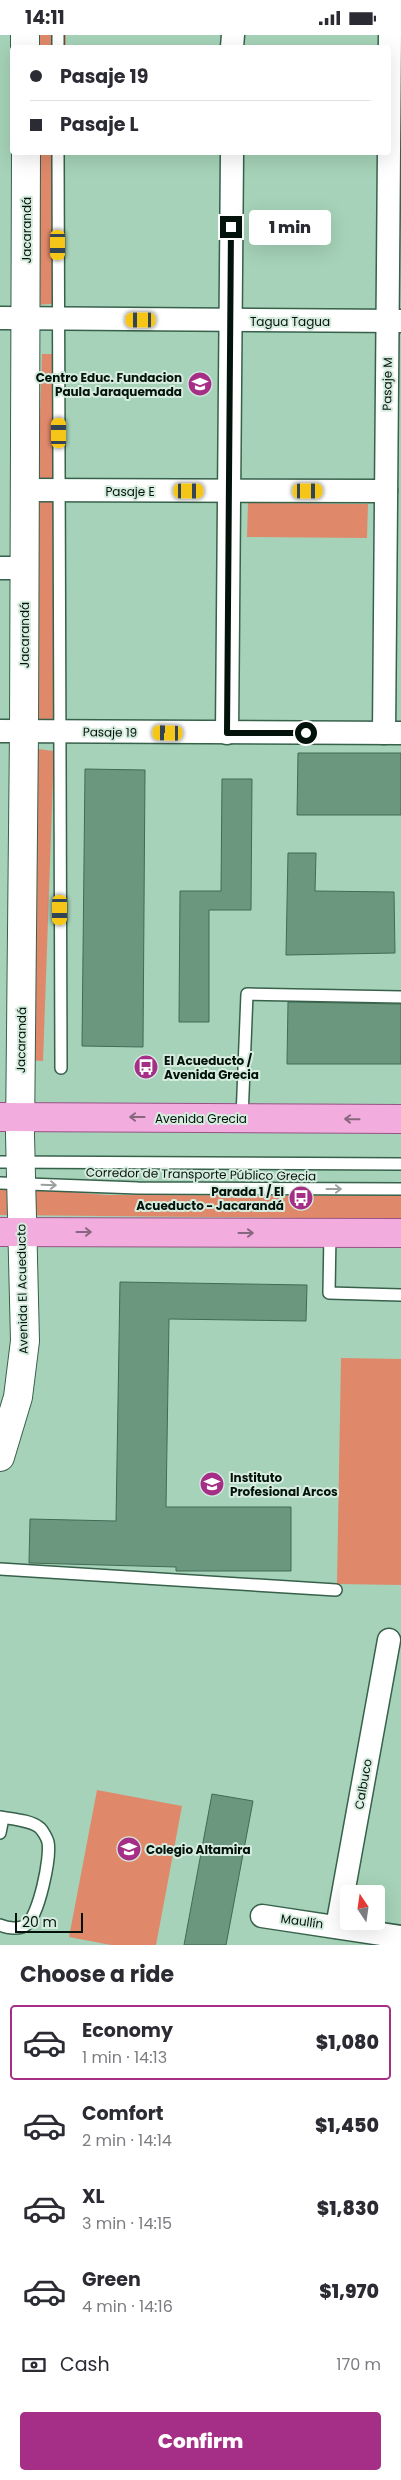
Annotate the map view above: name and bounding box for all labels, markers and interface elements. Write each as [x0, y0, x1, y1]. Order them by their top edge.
text: 14:11 [25, 4, 65, 31]
text: Pasaje 19 [60, 63, 148, 90]
text: Pasaje L [60, 111, 139, 138]
street label: Jacarandá [18, 197, 35, 263]
callout: 1 min [248, 209, 331, 245]
route end [220, 216, 242, 238]
text: 1 min [269, 216, 311, 239]
car [50, 230, 65, 260]
car [126, 313, 156, 328]
street label: Tagua Tagua [250, 313, 330, 330]
street label: Pasaje M [378, 357, 396, 411]
place label: Centro Educ. Fundacion Paula Jaraquemada [36, 369, 182, 400]
school or university icon: Centro Educ. Fundacion Paula Jaraquemada [187, 371, 213, 397]
car [51, 418, 66, 448]
street label: Pasaje E [105, 483, 155, 500]
car [174, 484, 204, 499]
car [293, 484, 323, 499]
street label: Jacarandá [16, 602, 33, 668]
route start [295, 722, 317, 744]
street label: Pasaje 19 [83, 723, 137, 741]
car [152, 725, 183, 741]
car [52, 895, 67, 925]
street label: Jacarandá [12, 1007, 30, 1073]
place label: El Acueducto / Avenida Grecia [164, 1052, 259, 1083]
bus stop icon: El Acueducto / Avenida Grecia [133, 1054, 159, 1080]
street label: Avenida Grecia [155, 1110, 247, 1127]
one-way arrow [130, 1112, 146, 1122]
one-way arrow [345, 1114, 361, 1124]
street label: Corredor de Transporte Público Grecia [86, 1163, 316, 1185]
one-way arrow [40, 1180, 56, 1190]
place label: Parada 1 / El Acueducto - Jacarandá [136, 1183, 284, 1214]
one-way arrow [325, 1184, 341, 1194]
bus stop icon: Parada 1 / El Acueducto - Jacarandá [288, 1185, 314, 1211]
street label: Avenida El Acueducto [12, 1223, 32, 1354]
one-way arrow [75, 1227, 91, 1237]
one-way arrow [238, 1228, 254, 1238]
place label: Instituto Profesional Arcos [230, 1469, 338, 1500]
school or university icon: Instituto Profesional Arcos [199, 1471, 225, 1497]
street label: Calbuco [350, 1757, 376, 1811]
school or university icon: Colegio Altamira [116, 1836, 142, 1862]
place label: Colegio Altamira [146, 1841, 251, 1858]
north arrow [340, 1885, 385, 1930]
map controls [340, 1885, 385, 1930]
scale bar [15, 1910, 82, 1933]
street label: Maullín [280, 1910, 324, 1932]
text: 20 m [22, 1912, 57, 1932]
text: Choose a ride [20, 1959, 174, 1990]
text: Economy [82, 2017, 173, 2044]
icon: car [22, 2020, 67, 2065]
text: $1,080 [316, 2029, 379, 2056]
text: 1 min · 14:13 [82, 2046, 167, 2069]
text: Comfort [82, 2100, 164, 2127]
icon: car [22, 2103, 67, 2148]
text: $1,450 [315, 2112, 379, 2139]
text: 2 min · 14:14 [82, 2129, 172, 2152]
text: XL [82, 2183, 105, 2210]
icon: car [22, 2186, 67, 2231]
text: $1,830 [317, 2195, 379, 2222]
text: 3 min · 14:15 [82, 2212, 172, 2235]
text: Green [82, 2266, 141, 2293]
icon: car [22, 2269, 67, 2314]
text: $1,970 [319, 2278, 379, 2305]
text: 4 min · 14:16 [82, 2295, 173, 2318]
icon: cash [20, 2351, 48, 2379]
text: Cash [60, 2351, 110, 2378]
text: 170 m [336, 2353, 381, 2376]
button: Confirm [20, 2412, 381, 2470]

